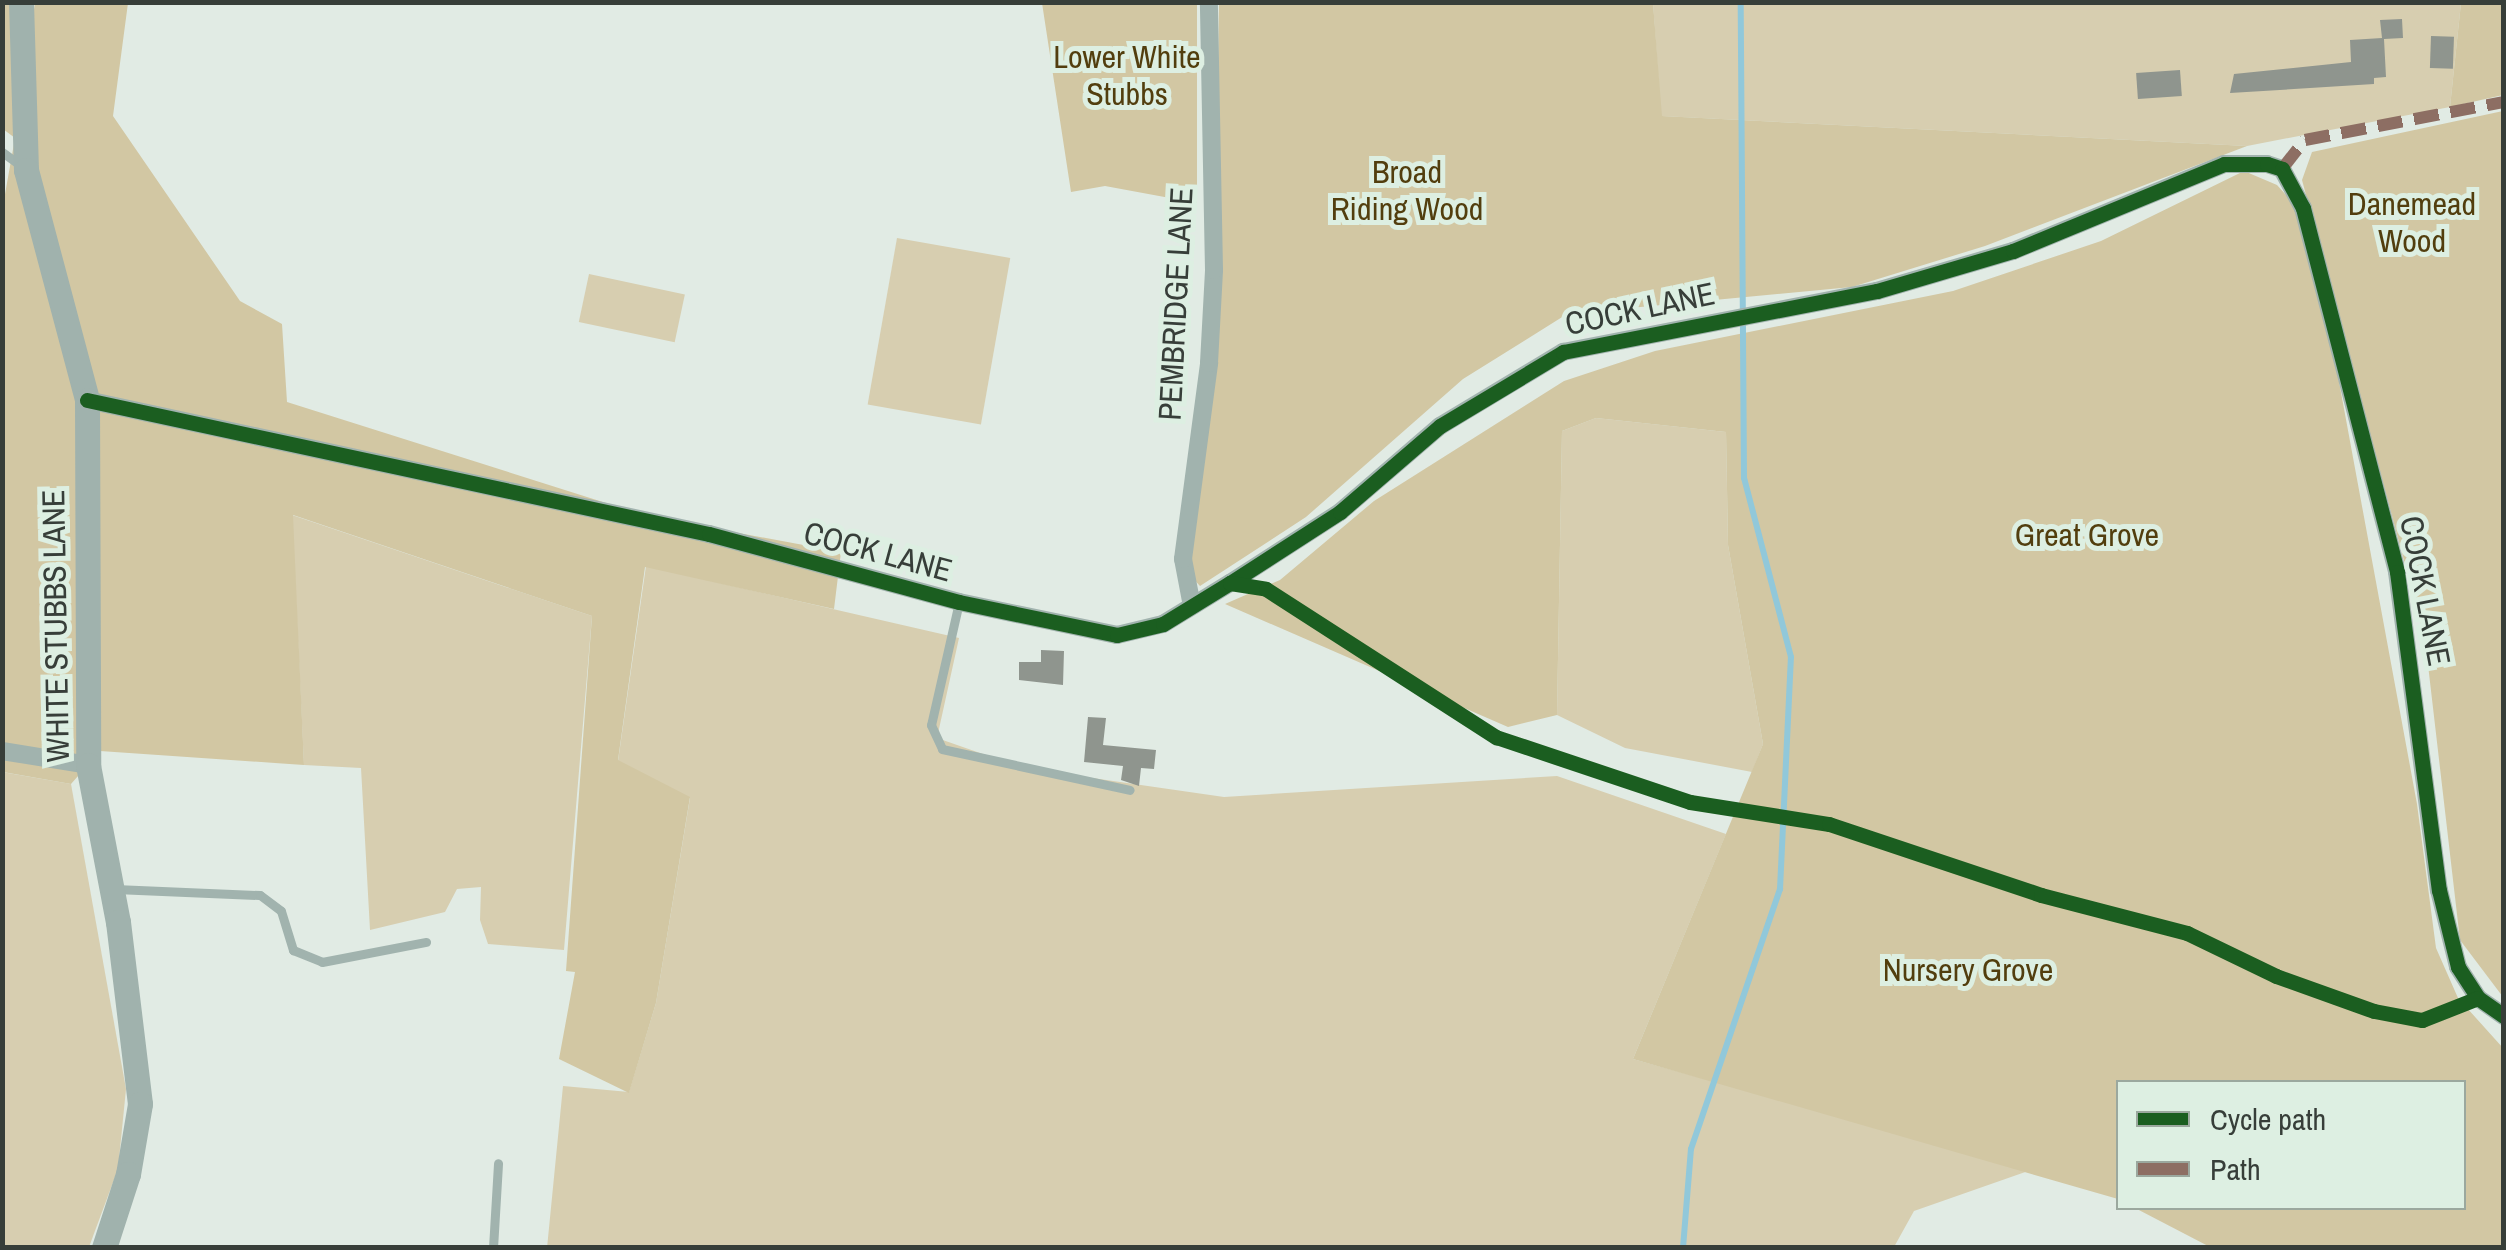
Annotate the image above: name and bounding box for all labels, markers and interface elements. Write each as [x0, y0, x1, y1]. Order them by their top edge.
park label: Lower White Stubbs [1053, 39, 1201, 114]
park label: Broad Riding Wood [1331, 154, 1483, 229]
street label: PEMBRIDGE LANE [1151, 186, 1201, 422]
park label: Danemead Wood [2348, 186, 2476, 261]
street label: COCK LANE [1562, 274, 1718, 344]
street label: WHITE STUBBS LANE [34, 489, 78, 763]
street label: COCK LANE [2392, 513, 2458, 669]
street label: COCK LANE [800, 514, 956, 590]
park label: Great Grove [2015, 516, 2159, 554]
park label: Nursery Grove [1883, 951, 2053, 989]
legend [2116, 1080, 2466, 1210]
text: Cycle path [2210, 1099, 2326, 1139]
text: Path [2210, 1149, 2261, 1189]

